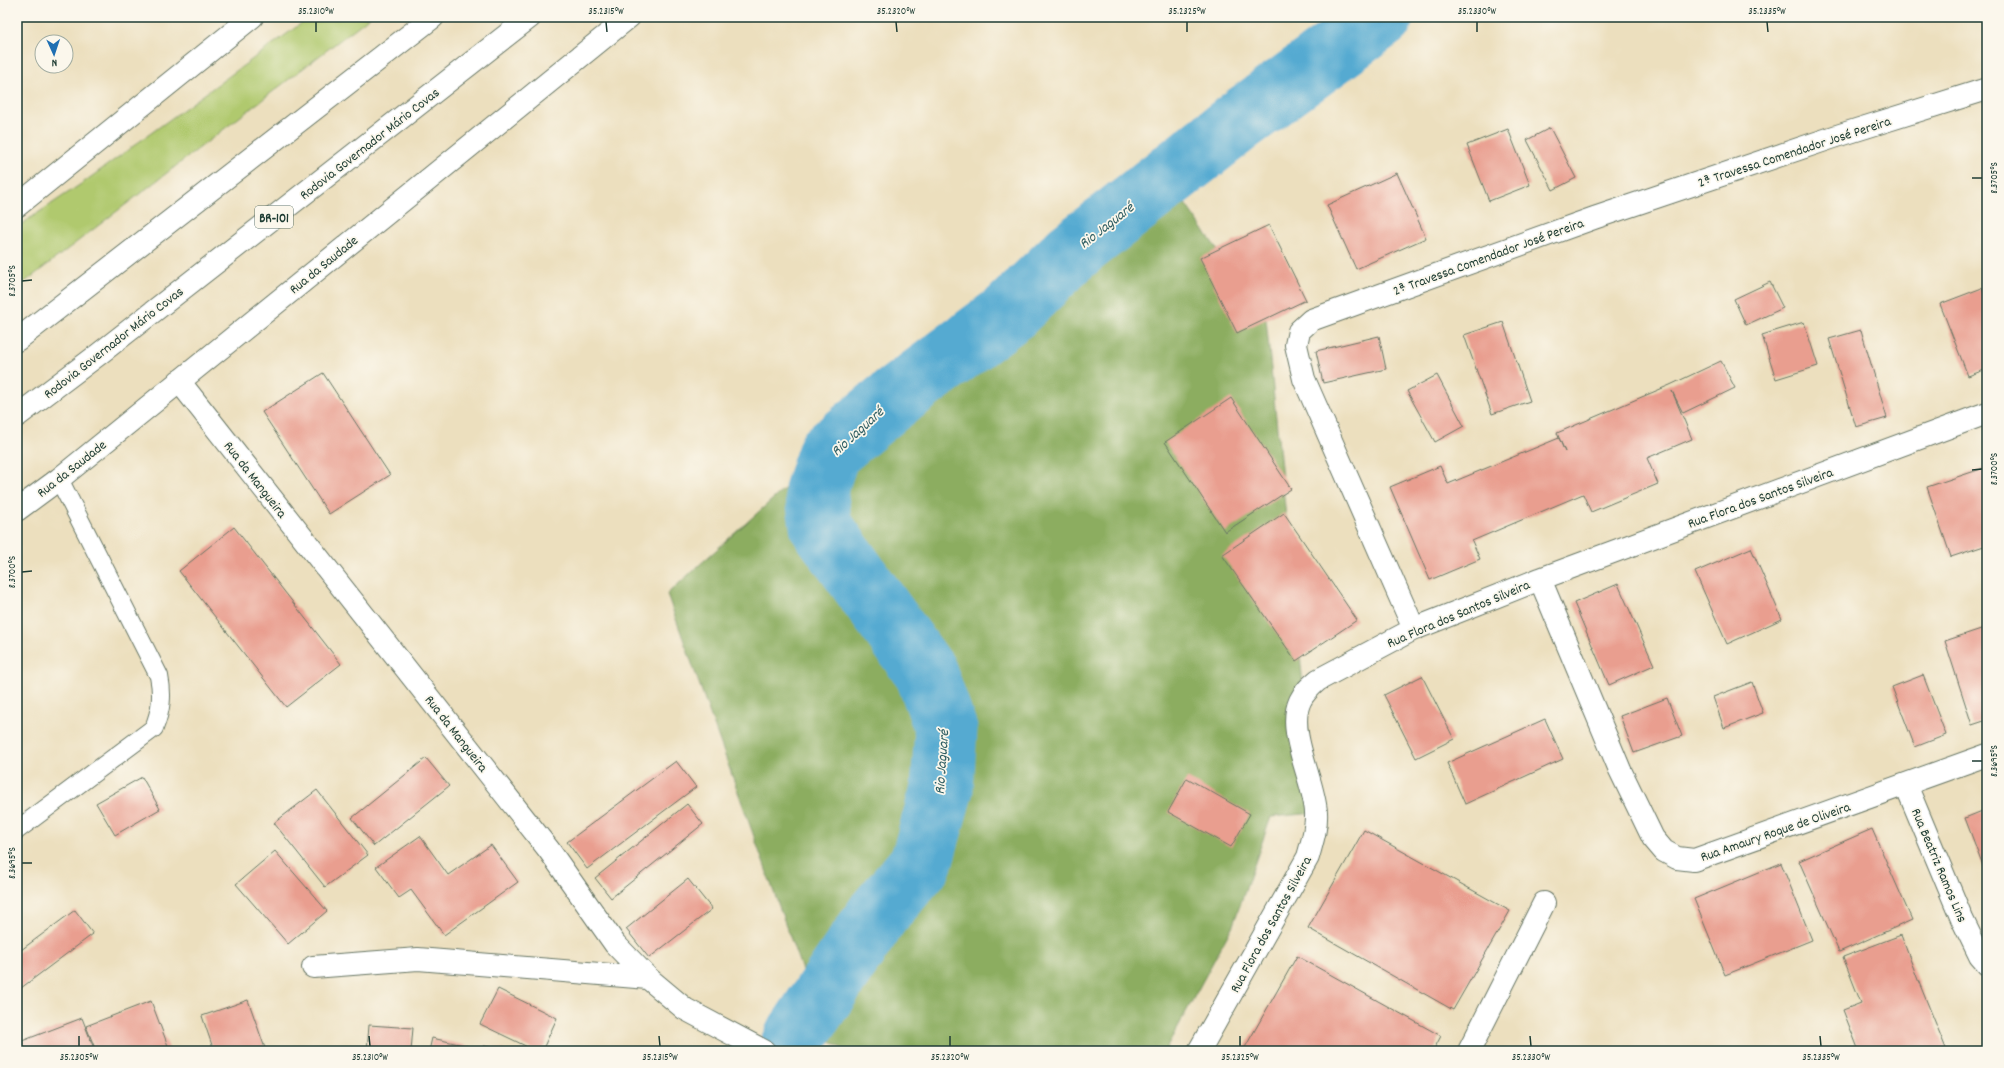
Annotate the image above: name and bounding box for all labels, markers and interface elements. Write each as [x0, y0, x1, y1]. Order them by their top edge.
text: 35.2310°W [298, 5, 334, 19]
text: 35.2315°W [588, 5, 624, 19]
text: 35.2320°W [877, 5, 915, 19]
text: 35.2325°W [1168, 5, 1206, 19]
text: 35.2330°W [1458, 5, 1496, 19]
text: 35.2335°W [1748, 5, 1786, 19]
north arrow [34, 34, 74, 74]
text: N [51, 54, 58, 70]
street label: Rodovia Governador Mário Covas [296, 84, 444, 206]
street label: 2ª Travessa Comendador José Pereira [1696, 112, 1894, 194]
text: 8.3705°S [1988, 162, 2002, 194]
water label: Rio Jaguaré [1075, 197, 1141, 255]
road number: BR-101 [255, 206, 293, 228]
street label: 2ª Travessa Comendador José Pereira [1390, 214, 1587, 302]
street label: Rua da Saudade [285, 231, 363, 300]
text: 8.3705°S [6, 265, 20, 297]
street label: Rodovia Governador Mário Covas [40, 283, 188, 405]
water label: Rio Jaguaré [827, 402, 891, 462]
street label: Rua da Saudade [33, 436, 111, 503]
street label: Rua da Mangueira [218, 437, 291, 523]
text: 8.3700°S [1988, 453, 2002, 485]
street label: Rua Flora dos Santos Silveira [1685, 463, 1837, 535]
text: 8.3700°S [6, 556, 20, 588]
street label: Rua Flora dos Santos Silveira [1384, 576, 1534, 654]
street label: Rua da Mangueira [419, 691, 492, 777]
water label: Rio Jaguaré [930, 728, 956, 795]
text: 8.3695°S [1988, 745, 2002, 777]
street label: Rua Amaury Roque de Oliveira [1698, 798, 1854, 868]
street label: Rua Beatriz Ramos Lins [1905, 806, 1971, 926]
text: 8.3695°S [6, 847, 20, 879]
street label: Rua Flora dos Santos Silveira [1226, 853, 1318, 997]
text: 35.2305°W [60, 1051, 99, 1065]
text: 35.2310°W [352, 1051, 388, 1065]
text: 35.2315°W [642, 1051, 678, 1065]
text: 35.2320°W [931, 1051, 969, 1065]
text: 35.2325°W [1221, 1051, 1259, 1065]
text: 35.2330°W [1512, 1051, 1550, 1065]
text: 35.2335°W [1802, 1051, 1840, 1065]

